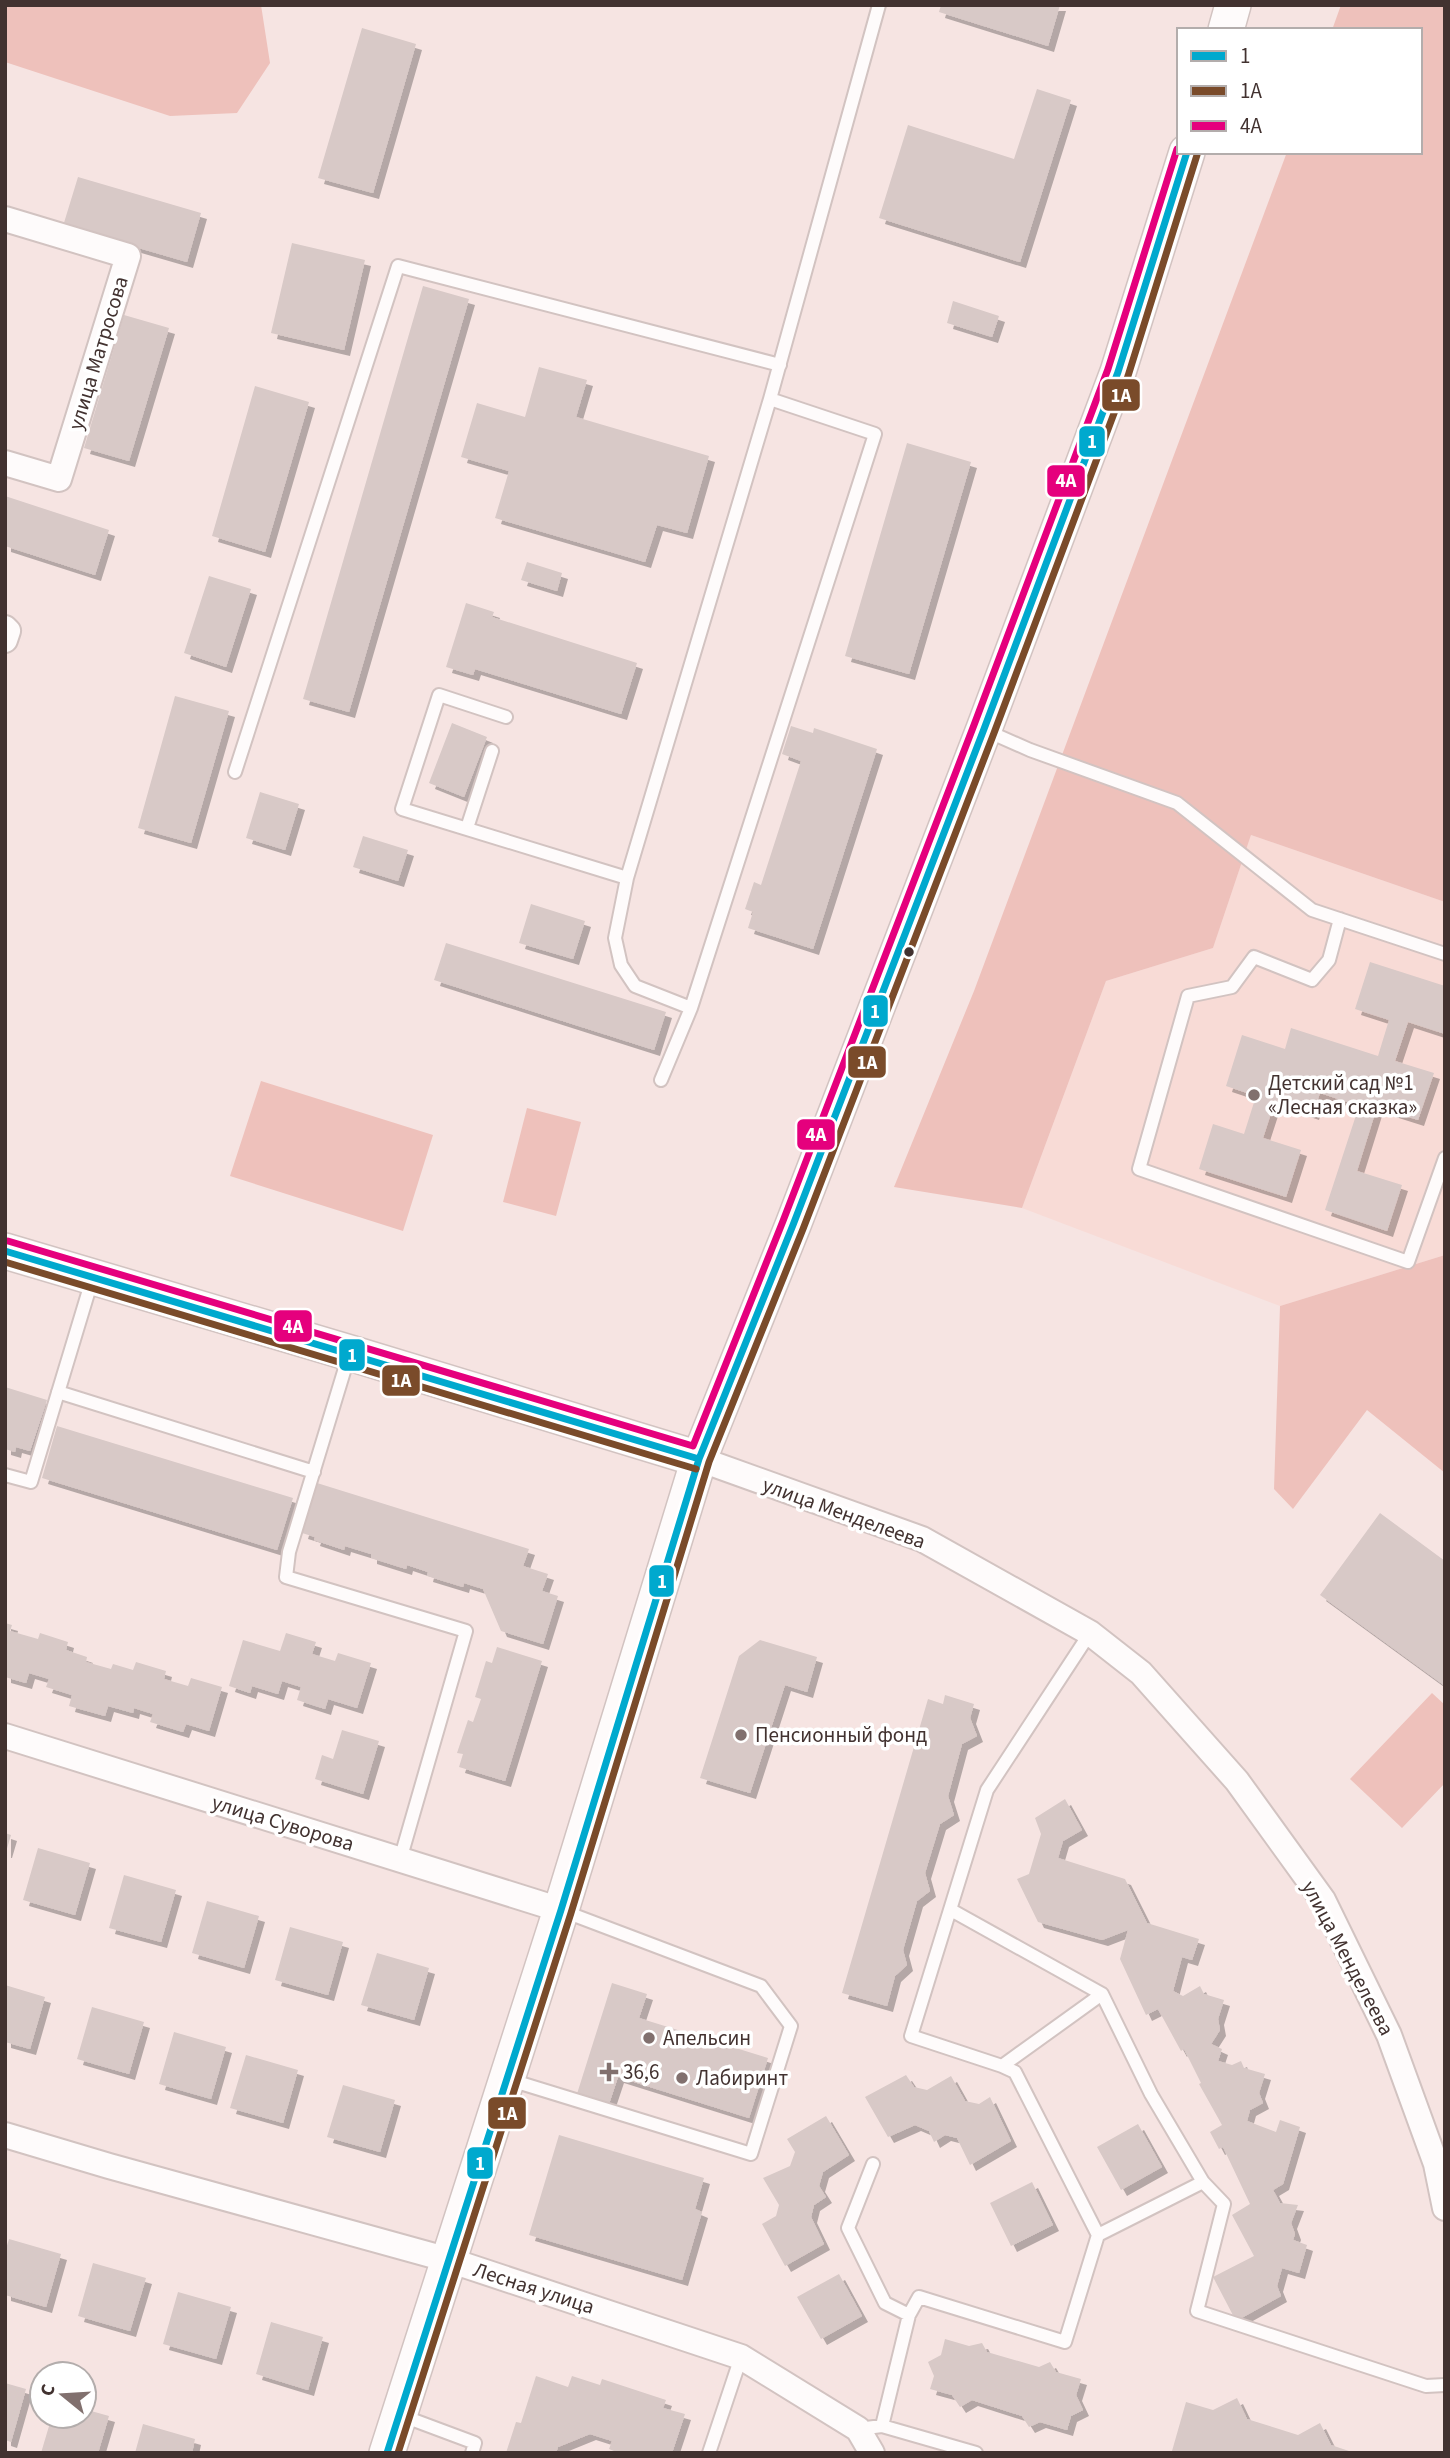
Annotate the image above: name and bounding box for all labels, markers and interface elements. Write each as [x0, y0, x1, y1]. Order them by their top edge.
legend [1177, 28, 1422, 154]
text: 1 [1240, 41, 1250, 71]
text: 1А [1240, 76, 1262, 106]
text: 4А [1240, 111, 1262, 141]
street label: улица Матросова [60, 272, 136, 434]
line badge: 1А [1101, 378, 1141, 412]
text: 1А [1111, 383, 1132, 410]
line badge: 1 [1078, 425, 1106, 458]
text: 1 [1087, 429, 1097, 456]
line badge: 4А [1046, 464, 1086, 498]
text: 4А [1056, 468, 1077, 495]
unlabelled marker [902, 945, 916, 959]
line badge: 1 [862, 994, 889, 1028]
text: 1 [870, 999, 880, 1026]
line badge: 1А [847, 1045, 887, 1079]
text: 1А [857, 1050, 878, 1077]
place label: Детский сад №1 «Лесная сказка» [1268, 1068, 1417, 1122]
marker: Детский сад №1 «Лесная сказка» [1246, 1087, 1262, 1103]
line badge: 4А [796, 1118, 836, 1151]
text: 4А [806, 1122, 827, 1149]
line badge: 4А [273, 1309, 313, 1343]
text: 4А [283, 1314, 304, 1341]
line badge: 1 [338, 1338, 366, 1372]
text: 1 [347, 1343, 357, 1370]
line badge: 1А [381, 1364, 421, 1397]
text: 1А [391, 1368, 412, 1395]
street label: улица Менделеева [758, 1470, 930, 1556]
line badge: 1 [648, 1564, 675, 1598]
text: 1 [657, 1569, 667, 1596]
place label: Пенсионный фонд [755, 1720, 927, 1750]
marker: Пенсионный фонд [733, 1727, 749, 1743]
street label: улица Суворова [208, 1787, 358, 1859]
street label: улица Менделеева [1294, 1875, 1402, 2041]
place label: Апельсин [663, 2023, 751, 2053]
marker: Апельсин [641, 2030, 657, 2046]
place label: 36,6 [623, 2057, 660, 2087]
place label: Лабиринт [696, 2063, 788, 2093]
marker: 36,6 [601, 2064, 617, 2080]
marker: Лабиринт [674, 2070, 690, 2086]
line badge: 1А [487, 2096, 527, 2130]
text: 1А [497, 2101, 518, 2128]
line badge: 1 [466, 2146, 494, 2180]
text: 1 [475, 2151, 485, 2178]
street label: Лесная улица [470, 2254, 598, 2322]
north arrow [28, 2360, 98, 2430]
text: С [34, 2381, 63, 2400]

